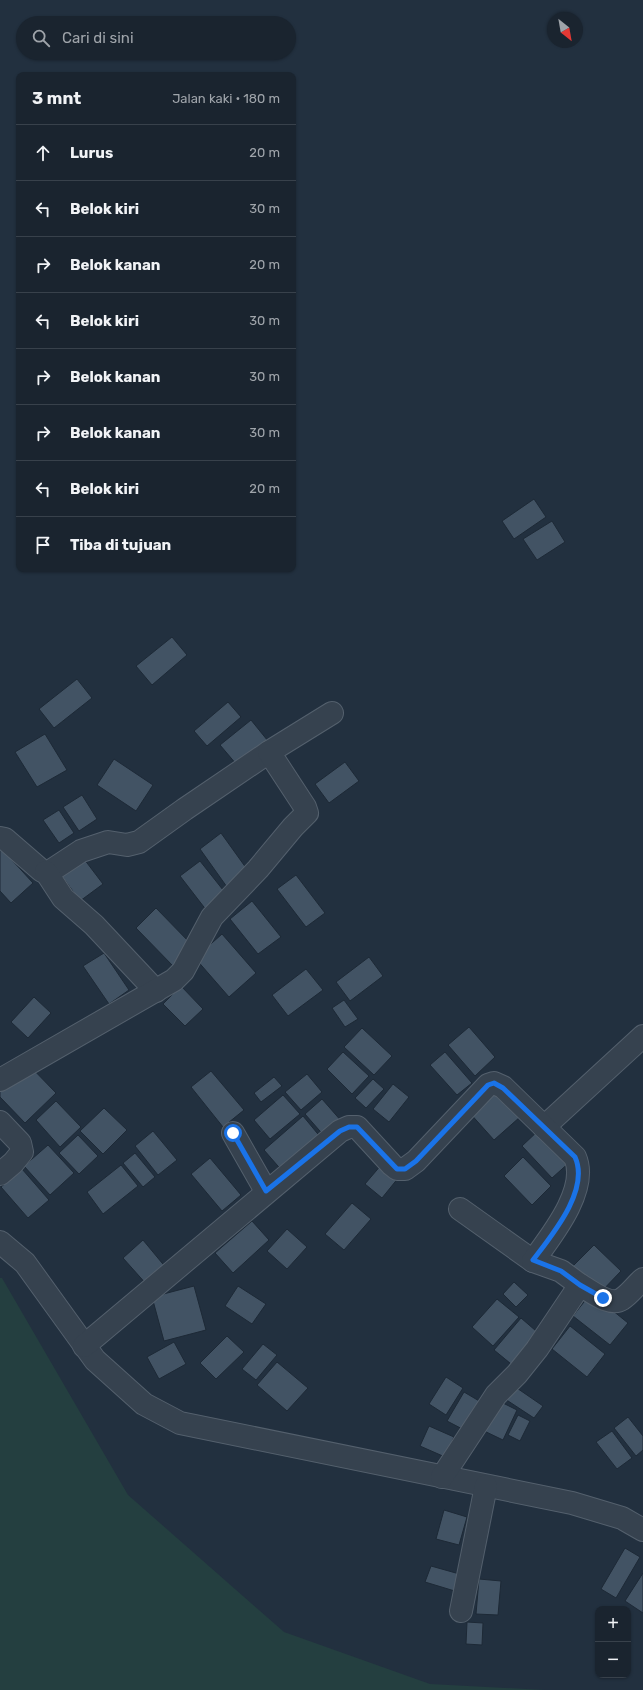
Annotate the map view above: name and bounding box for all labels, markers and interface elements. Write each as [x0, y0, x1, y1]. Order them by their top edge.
north arrow [547, 12, 583, 48]
search box [16, 16, 296, 60]
icon: search [30, 27, 52, 49]
text: Cari di sini [62, 29, 134, 47]
text: 3 mnt [32, 88, 81, 108]
text: Jalan kaki · 180 m [172, 91, 280, 106]
icon: ahead [32, 142, 54, 164]
text: Lurus [70, 144, 113, 162]
text: 20 m [249, 145, 280, 160]
icon: left [32, 198, 54, 220]
text: Belok kiri [70, 200, 139, 218]
text: 30 m [249, 201, 280, 216]
icon: right [32, 254, 54, 276]
text: Belok kanan [70, 256, 160, 274]
text: 20 m [249, 257, 280, 272]
icon: left [32, 310, 54, 332]
text: Belok kiri [70, 312, 139, 330]
text: 30 m [249, 313, 280, 328]
icon: right [32, 366, 54, 388]
text: Belok kanan [70, 368, 160, 386]
text: 30 m [249, 369, 280, 384]
icon: right [32, 422, 54, 444]
text: Belok kanan [70, 424, 160, 442]
text: 30 m [249, 425, 280, 440]
icon: left [32, 478, 54, 500]
text: Belok kiri [70, 480, 139, 498]
text: 20 m [249, 481, 280, 496]
icon: arrive [32, 534, 54, 556]
text: Tiba di tujuan [70, 536, 171, 554]
route start [224, 1124, 242, 1142]
route end [594, 1289, 612, 1307]
map controls [595, 1606, 631, 1678]
button: + [595, 1606, 631, 1642]
button: − [595, 1642, 631, 1678]

